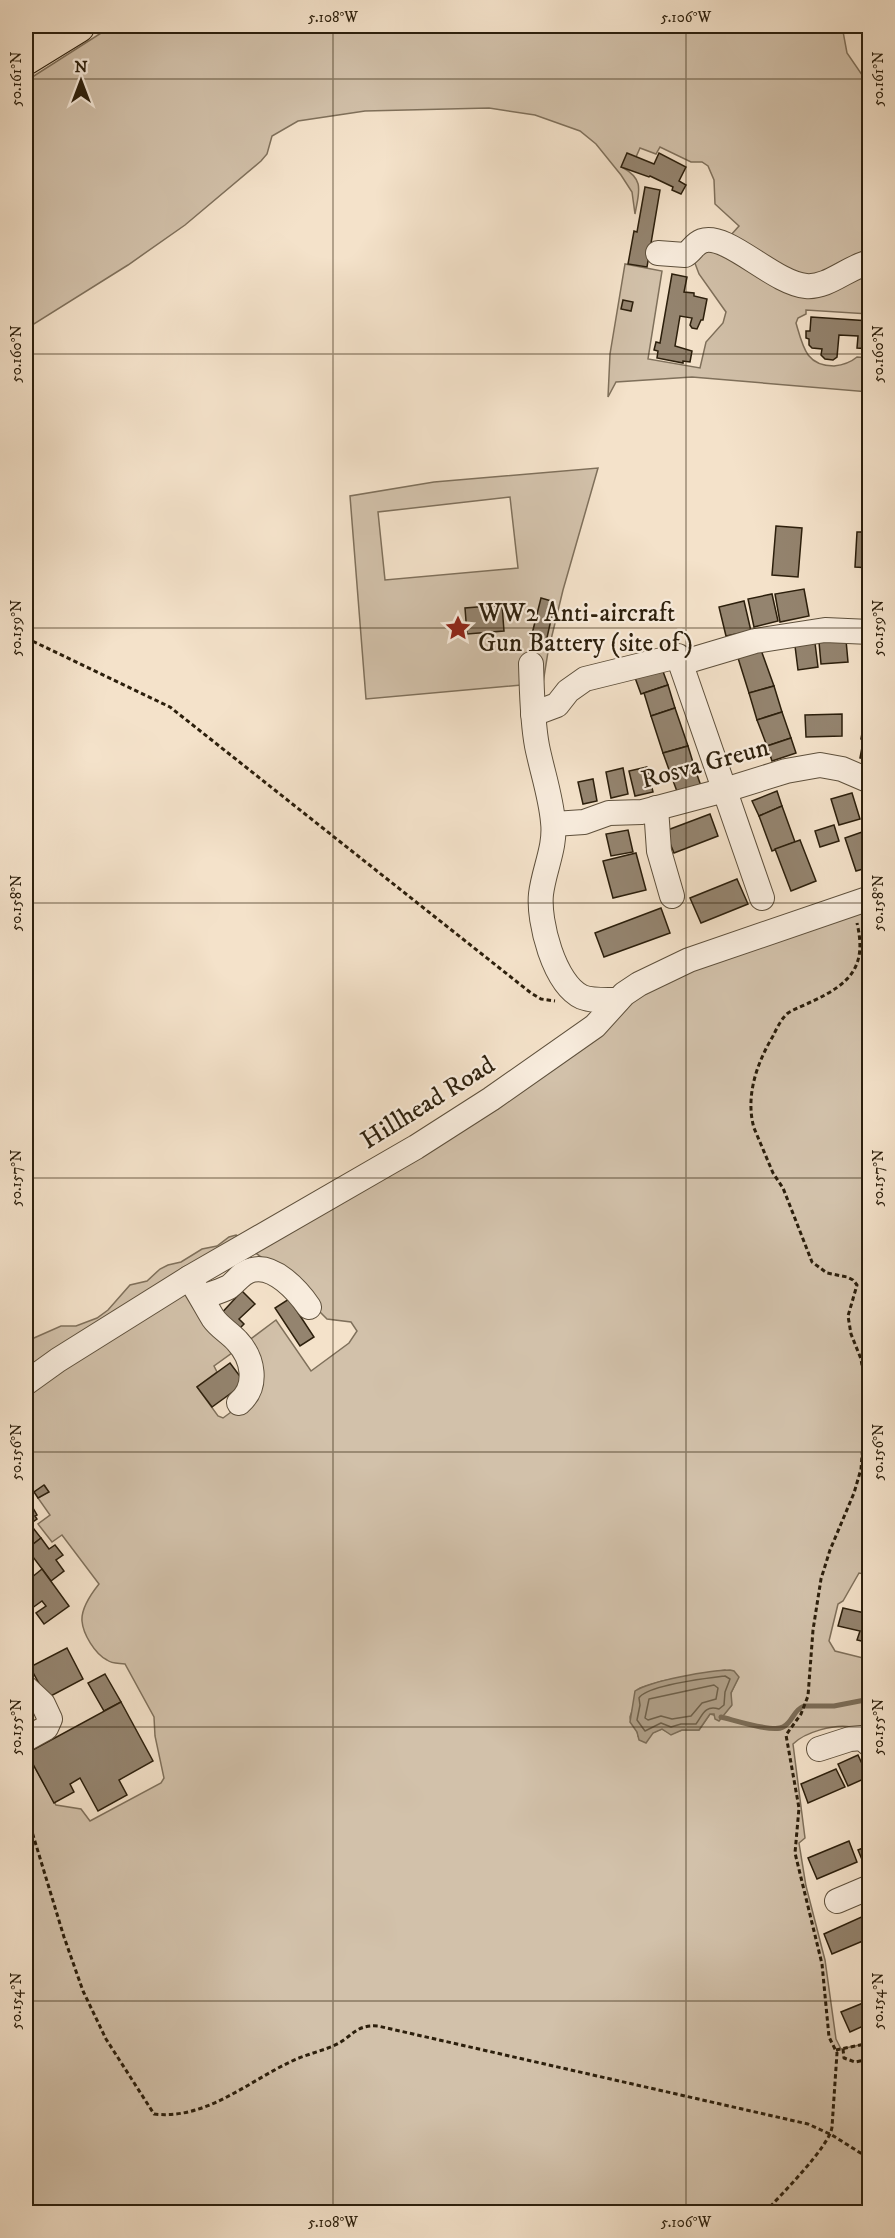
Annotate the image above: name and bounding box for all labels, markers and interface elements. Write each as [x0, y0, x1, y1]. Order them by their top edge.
text: 5.108°W [308, 8, 358, 27]
text: 5.106°W [661, 8, 711, 27]
north arrow [51, 51, 111, 111]
text: 50.161°N [7, 52, 26, 106]
text: 50.161°N [869, 52, 888, 106]
text: N [74, 57, 88, 77]
text: 50.160°N [7, 325, 26, 383]
text: 50.160°N [869, 325, 888, 383]
place label: WW2 Anti-aircraft Gun Battery (site of) [477, 597, 693, 660]
text: 50.159°N [7, 600, 26, 656]
text: 50.159°N [869, 600, 888, 656]
place icon: WW2 Anti-aircraft Gun Battery (site of) [443, 613, 473, 643]
street label: Rosva Greun [637, 731, 773, 797]
text: 50.158°N [7, 875, 26, 931]
text: 50.158°N [869, 875, 888, 931]
street label: Hillhead Road [355, 1049, 501, 1157]
text: 50.157°N [7, 1150, 26, 1206]
text: 50.157°N [869, 1150, 888, 1206]
text: 50.156°N [7, 1424, 26, 1480]
text: 50.156°N [869, 1424, 888, 1480]
text: 50.155°N [7, 1699, 26, 1755]
text: 50.155°N [869, 1699, 888, 1755]
text: 50.154°N [7, 1973, 26, 2029]
text: 50.154°N [869, 1973, 888, 2029]
text: 5.108°W [308, 2213, 358, 2232]
text: 5.106°W [661, 2213, 711, 2232]

